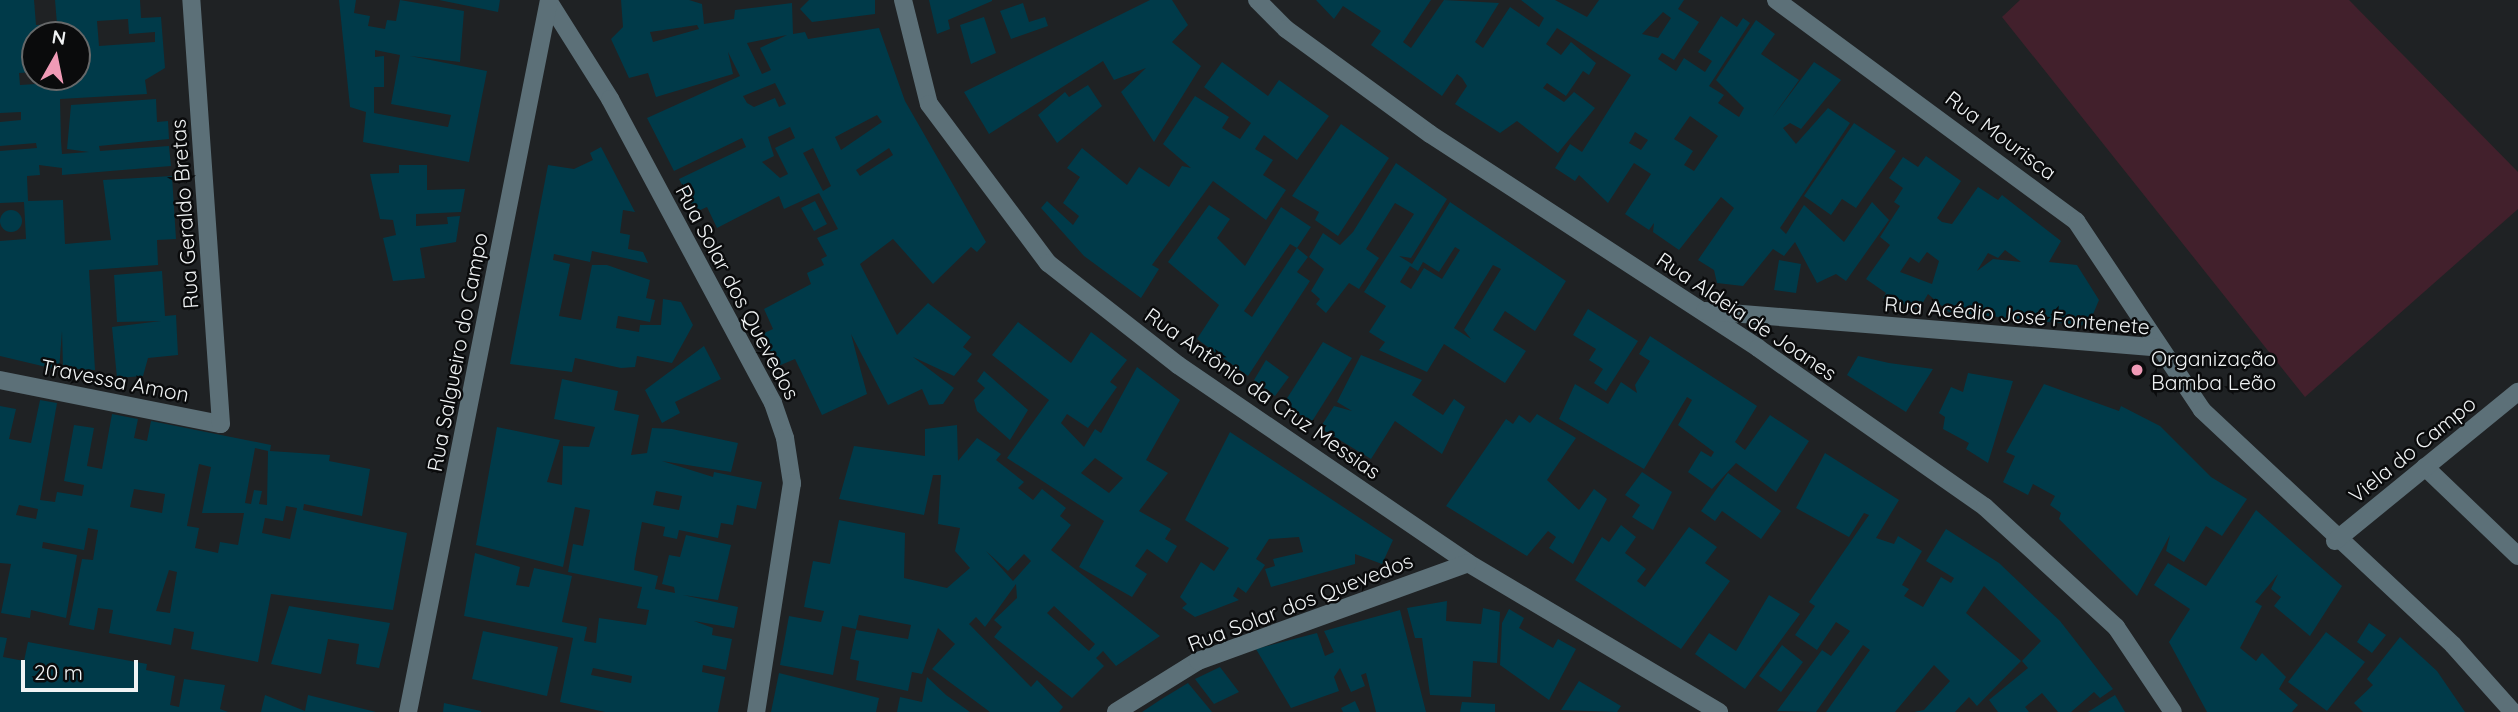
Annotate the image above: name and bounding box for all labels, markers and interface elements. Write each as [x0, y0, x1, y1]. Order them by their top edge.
north arrow [21, 21, 91, 91]
text: N [50, 24, 68, 50]
street label: Rua Mourisca [1941, 85, 2061, 185]
street label: Rua Geraldo Bretas [165, 118, 203, 310]
street label: Rua Solar dos Quevedos [671, 180, 805, 404]
street label: Rua Salgueiro do Campo [421, 230, 493, 474]
street label: Rua Aldeia de Joanes [1652, 246, 1842, 386]
street label: Rua Acédio José Fontenete [1883, 291, 2151, 339]
street label: Rua Antônio da Cruz Messias [1140, 302, 1386, 484]
place label: Organização Bamba Leão [2151, 345, 2276, 395]
street label: Travessa Amon [39, 353, 191, 407]
marker: Organização Bamba Leão [2129, 362, 2145, 378]
street label: Viela do Campo [2344, 390, 2480, 508]
street label: Rua Solar dos Quevedos [1184, 547, 1416, 657]
scale bar [24, 646, 142, 690]
text: 20 m [34, 659, 83, 685]

